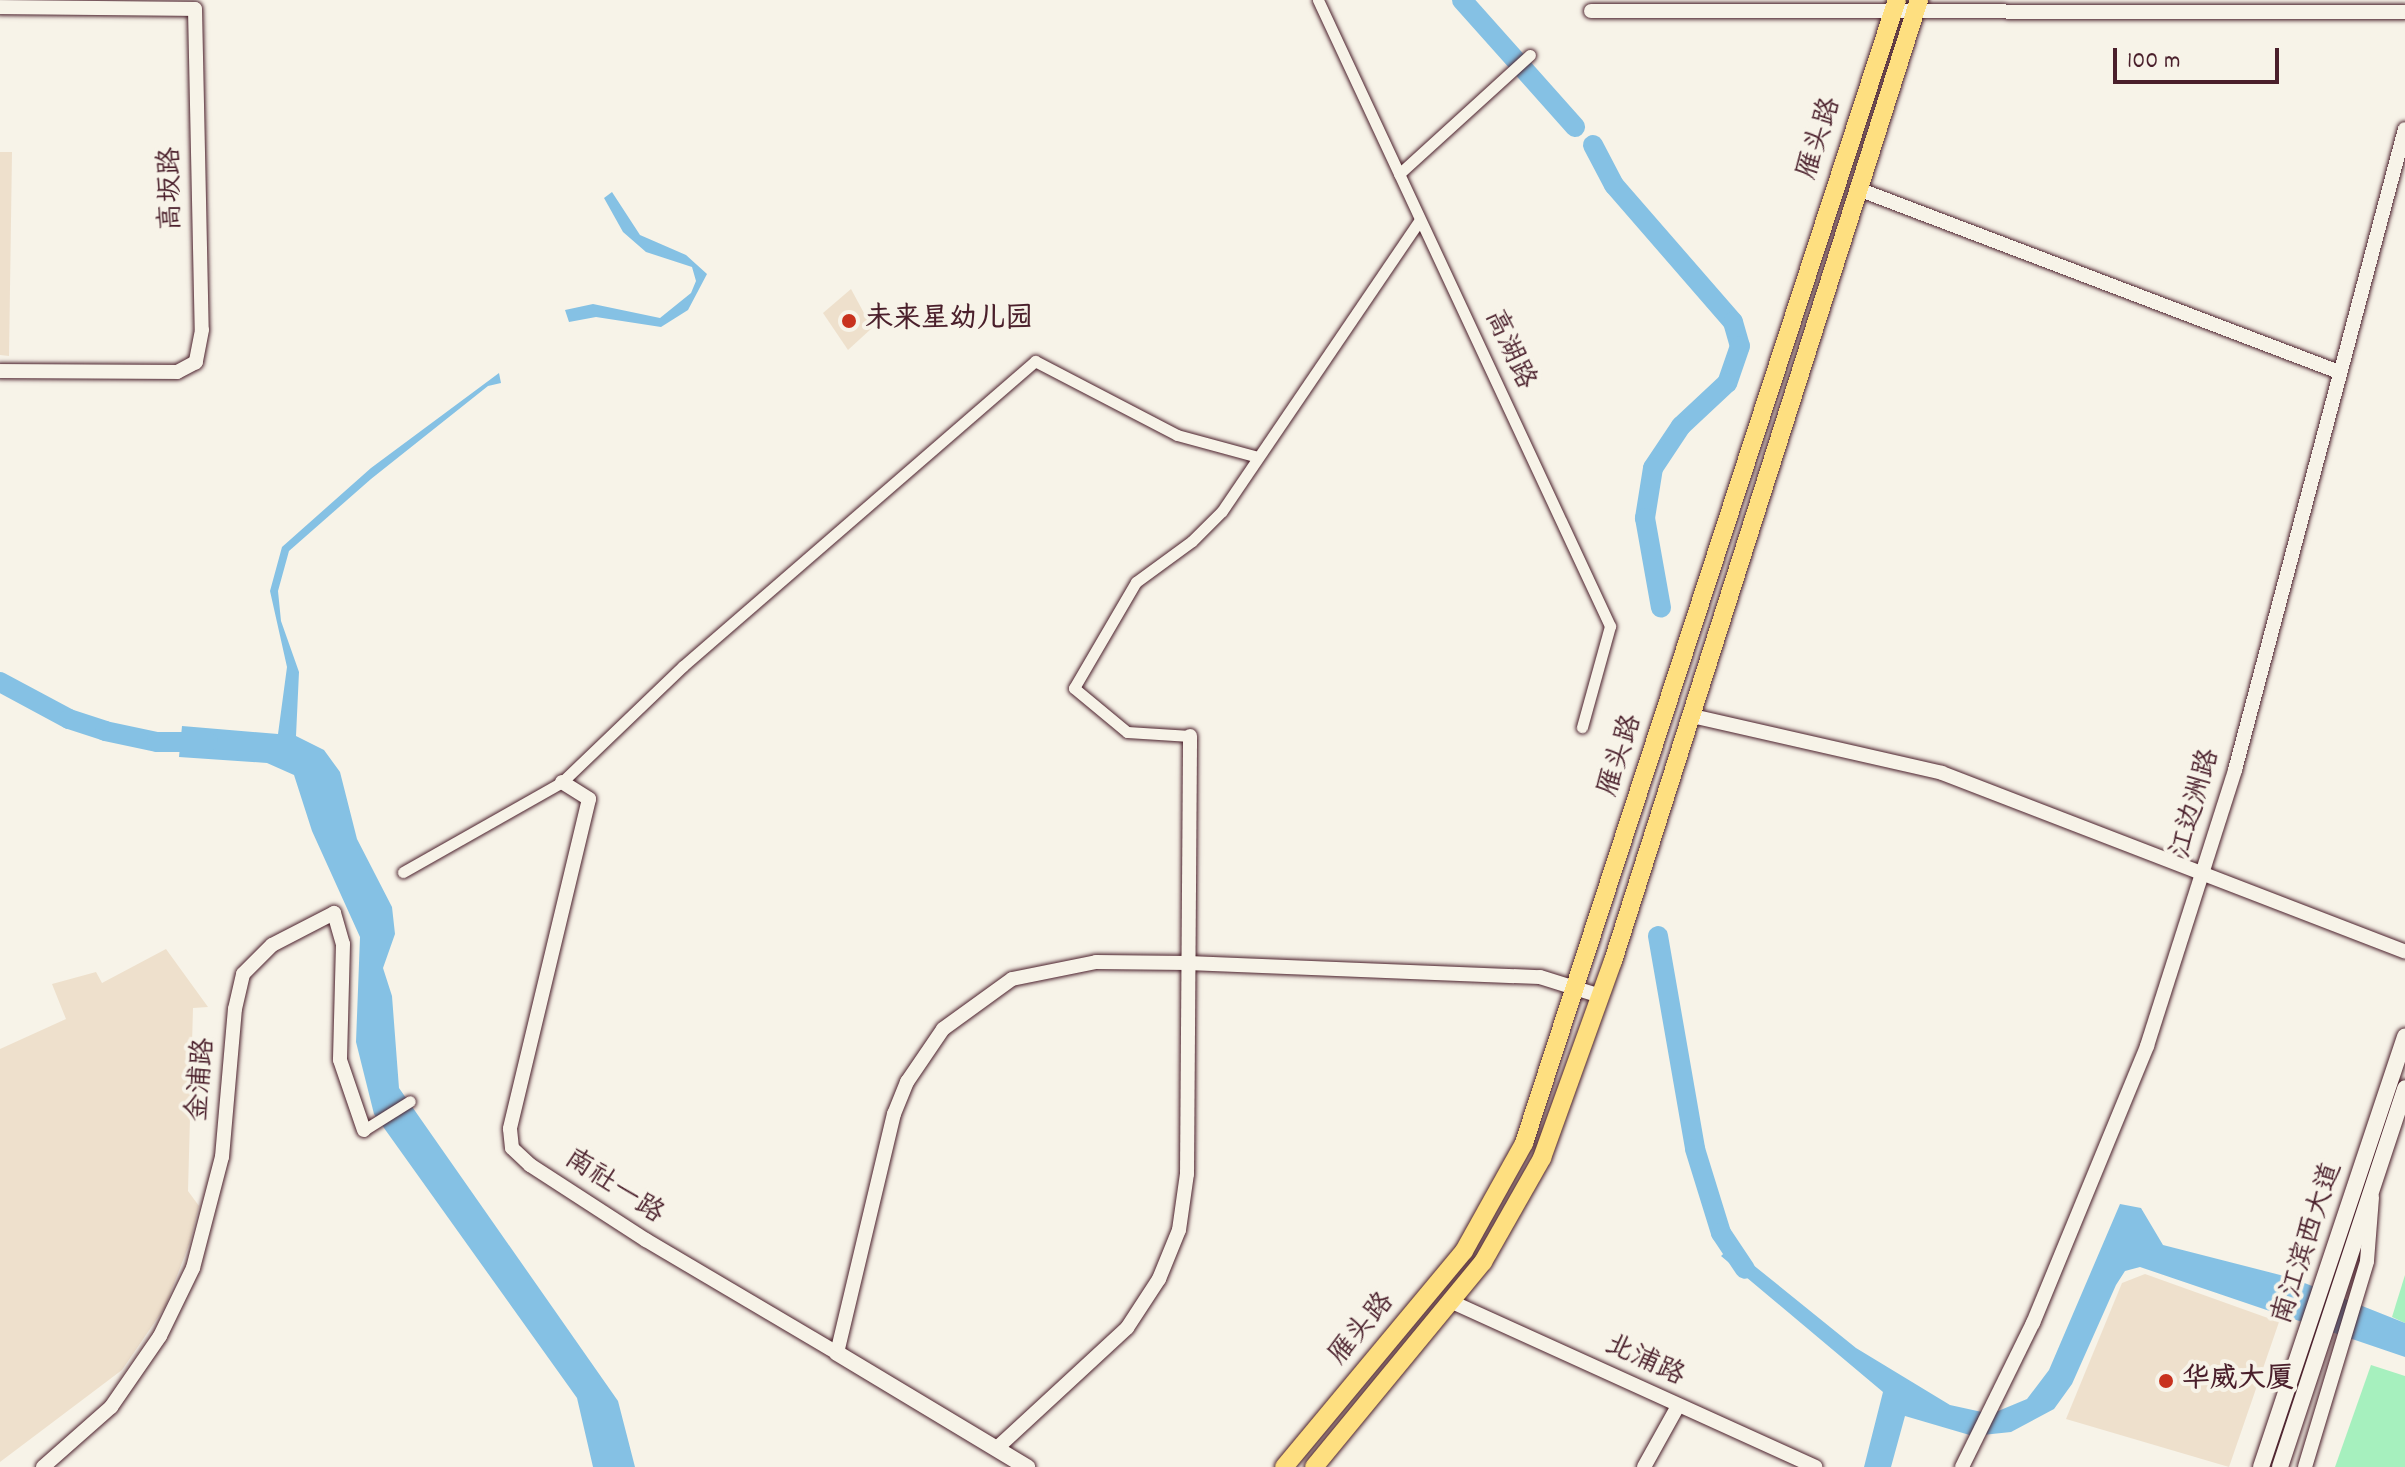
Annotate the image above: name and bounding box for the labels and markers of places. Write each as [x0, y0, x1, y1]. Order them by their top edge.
place label: 未来星幼儿园 [865, 304, 1033, 338]
marker: 未来星幼儿园 [840, 312, 858, 330]
place label: 华威大厦 [2182, 1364, 2294, 1398]
marker: 华威大厦 [2157, 1372, 2175, 1390]

